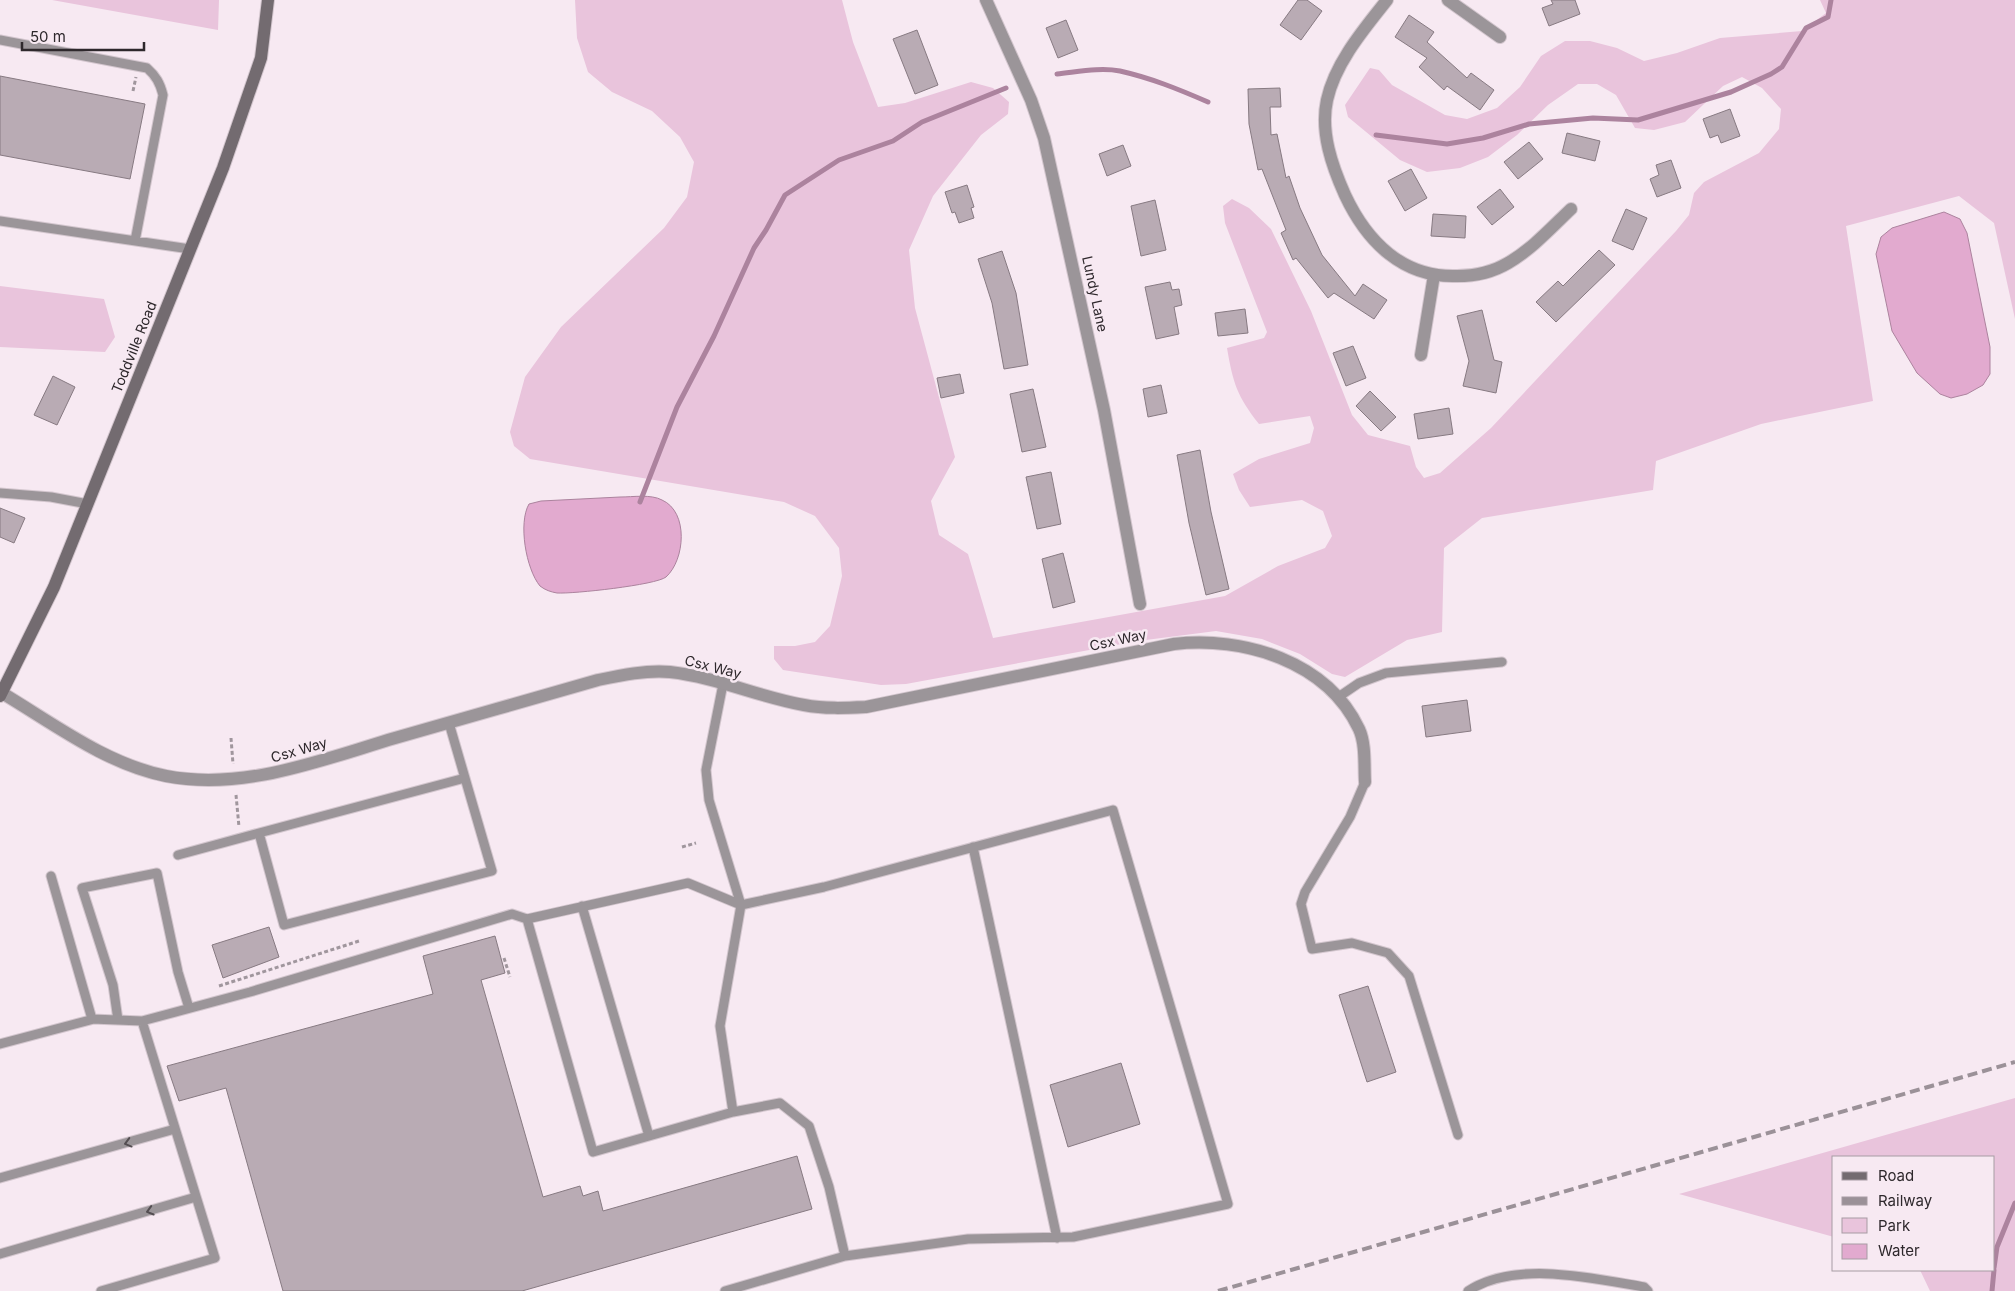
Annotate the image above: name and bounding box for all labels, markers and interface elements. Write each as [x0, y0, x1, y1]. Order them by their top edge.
scale bar [22, 20, 145, 52]
text: 50 m [30, 27, 66, 46]
street label: Lundy Lane [1079, 254, 1112, 333]
street label: Toddville Road [107, 298, 160, 395]
street label: Csx Way [1088, 625, 1148, 654]
street label: Csx Way [683, 651, 743, 682]
street label: Csx Way [269, 733, 329, 766]
one-way arrow [125, 1137, 133, 1147]
legend [1832, 1156, 1995, 1271]
text: Road [1878, 1166, 1914, 1185]
text: Railway [1878, 1191, 1933, 1210]
one-way arrow [145, 1205, 154, 1216]
text: Park [1878, 1216, 1911, 1235]
text: Water [1878, 1241, 1920, 1260]

